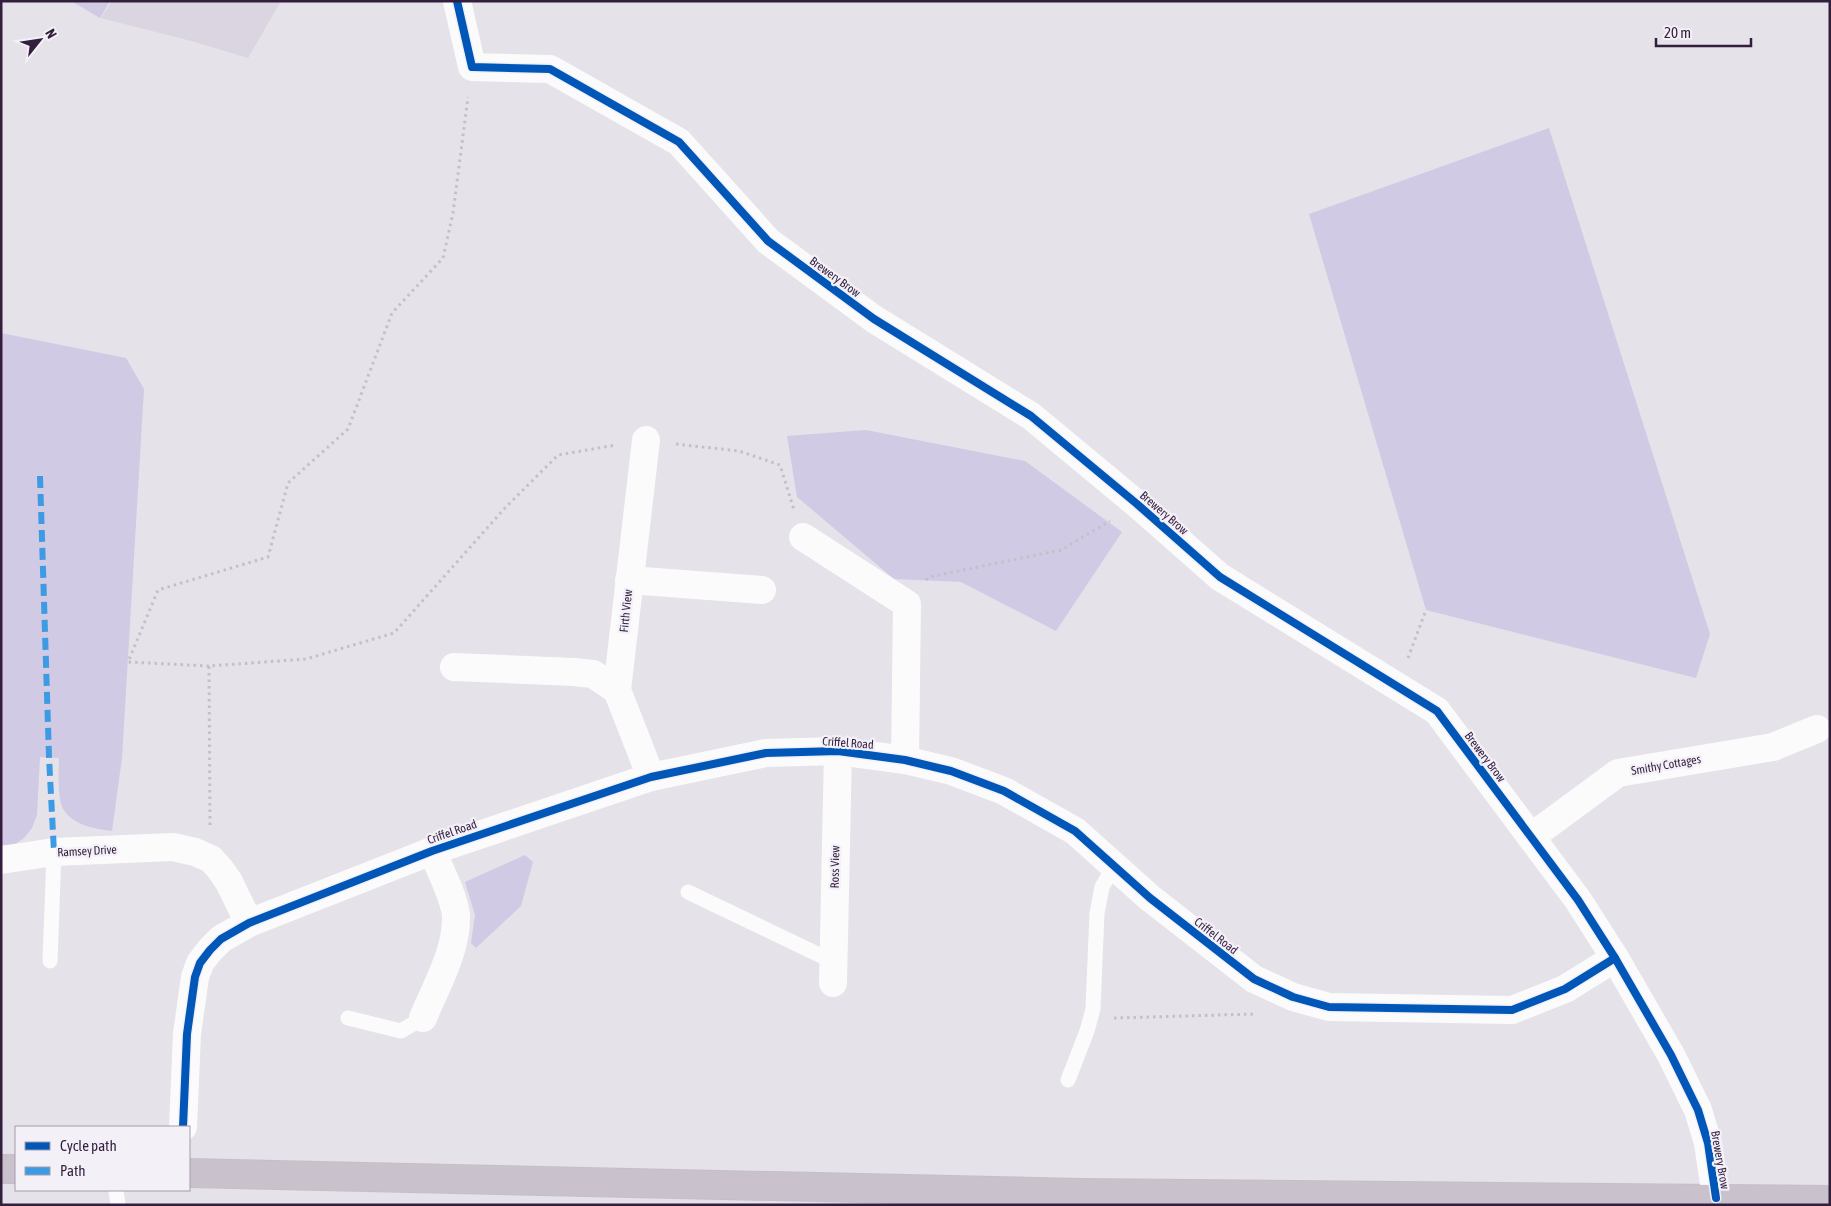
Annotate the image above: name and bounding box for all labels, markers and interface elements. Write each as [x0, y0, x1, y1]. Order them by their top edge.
north arrow [15, 15, 65, 65]
scale bar [1656, 15, 1751, 47]
text: 20 m [1664, 24, 1691, 41]
text: N [42, 26, 60, 41]
street label: Brewery Brow [807, 254, 863, 300]
street label: Brewery Brow [1137, 488, 1191, 538]
street label: Firth View [617, 589, 635, 633]
street label: Brewery Brow [1462, 729, 1508, 785]
street label: Criffel Road [822, 734, 874, 752]
street label: Smithy Cottages [1630, 752, 1702, 778]
street label: Criffel Road [425, 817, 479, 847]
street label: Ramsey Drive [57, 842, 117, 860]
street label: Ross View [828, 845, 842, 889]
street label: Criffel Road [1191, 915, 1241, 957]
legend [15, 1126, 190, 1191]
street label: Brewery Brow [1708, 1130, 1732, 1190]
text: Cycle path [60, 1137, 117, 1154]
text: Path [60, 1162, 86, 1179]

